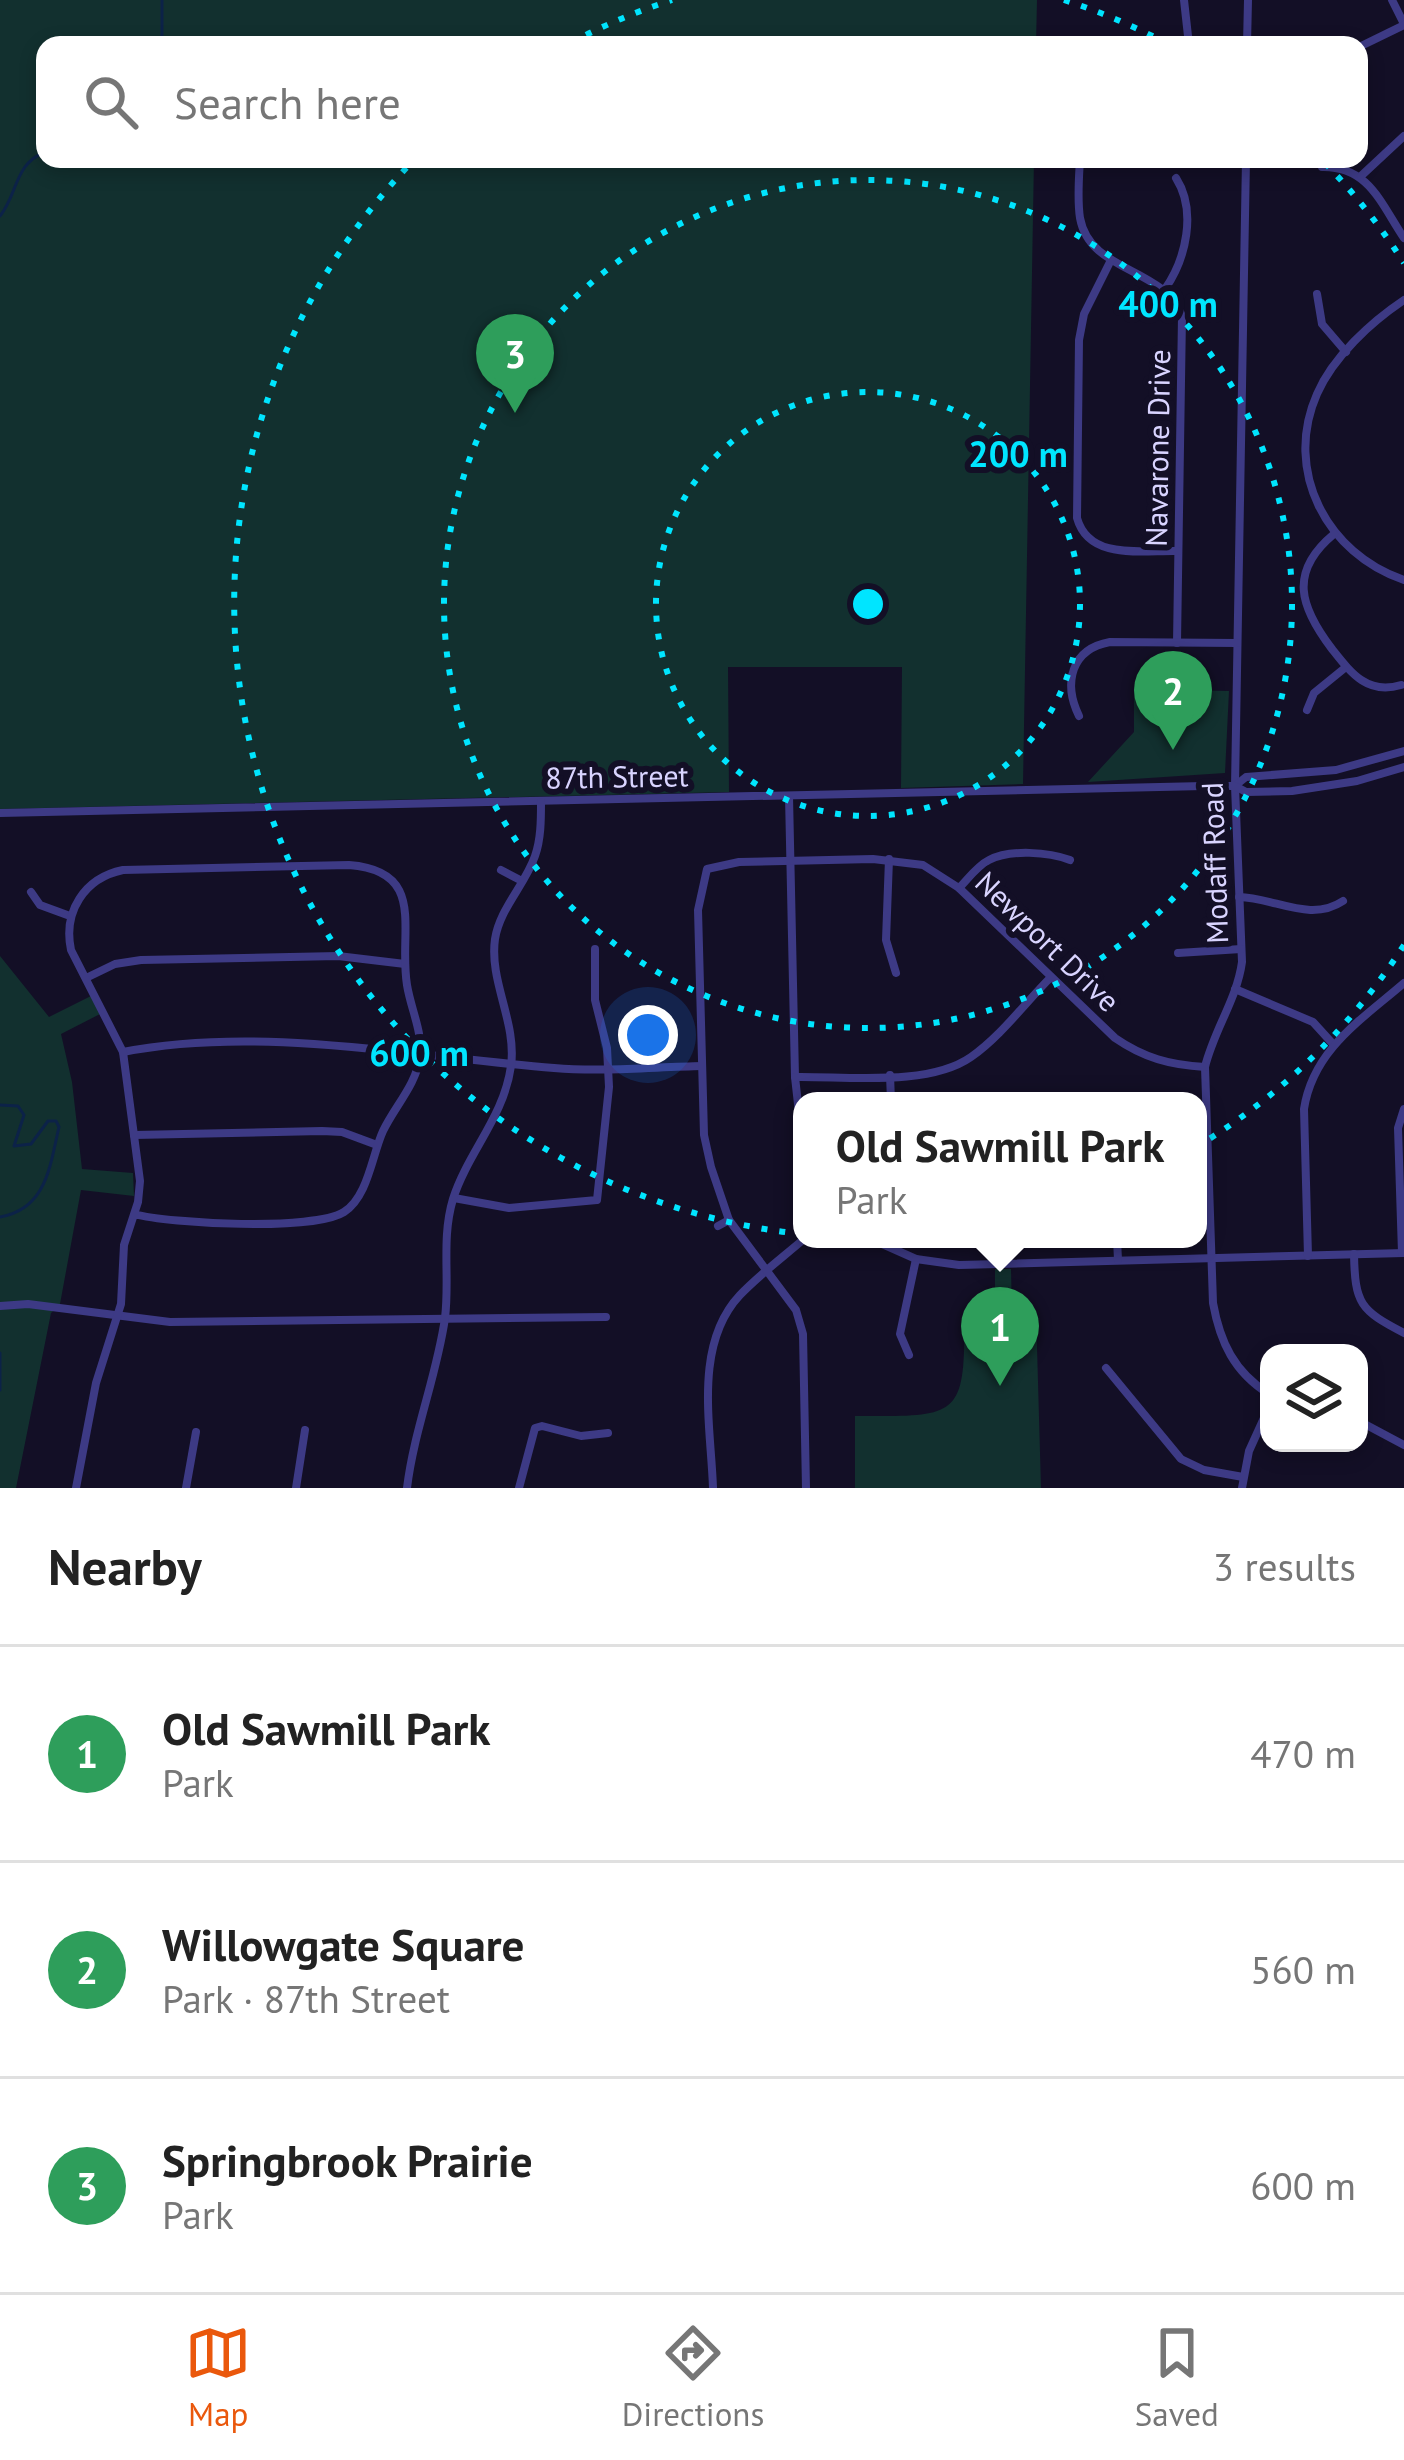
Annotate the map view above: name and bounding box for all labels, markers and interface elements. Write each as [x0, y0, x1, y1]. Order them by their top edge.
search box [36, 36, 1368, 168]
icon: search [78, 69, 144, 135]
text: Search here [174, 73, 401, 131]
text: 400 m [1118, 280, 1218, 327]
pin: 3 [476, 314, 554, 413]
street label: Navarone Drive [1136, 349, 1178, 547]
text: 200 m [968, 430, 1068, 477]
centre of rings [847, 583, 889, 625]
pin: 2 [1134, 651, 1212, 750]
street label: 87th Street [545, 755, 689, 797]
street label: Modaff Road [1192, 782, 1236, 944]
street label: Newport Drive [968, 862, 1128, 1020]
your location [618, 1005, 678, 1065]
text: 600 m [369, 1029, 469, 1076]
popup [793, 1092, 1207, 1248]
text: Old Sawmill Park [836, 1116, 1164, 1174]
text: Park [836, 1174, 908, 1225]
pin: 1 [961, 1287, 1039, 1386]
map controls [1260, 1344, 1368, 1452]
button: layers [1260, 1344, 1368, 1452]
text: Nearby [48, 1533, 202, 1599]
text: 3 results [1213, 1541, 1356, 1592]
text: Old Sawmill Park [162, 1699, 490, 1757]
text: 1 [76, 1728, 98, 1779]
text: 470 m [1250, 1728, 1356, 1779]
text: Park [162, 1757, 234, 1808]
text: Willowgate Square [162, 1915, 524, 1973]
text: 2 [76, 1944, 98, 1995]
text: 560 m [1250, 1944, 1356, 1995]
text: Park · 87th Street [162, 1973, 450, 2024]
text: Springbrook Prairie [162, 2131, 533, 2189]
text: 3 [76, 2160, 98, 2211]
text: 600 m [1250, 2160, 1356, 2211]
text: Park [162, 2189, 234, 2240]
tab: Map [185, 2320, 251, 2435]
tab: Directions [622, 2320, 764, 2435]
tab: Saved [1135, 2320, 1219, 2435]

